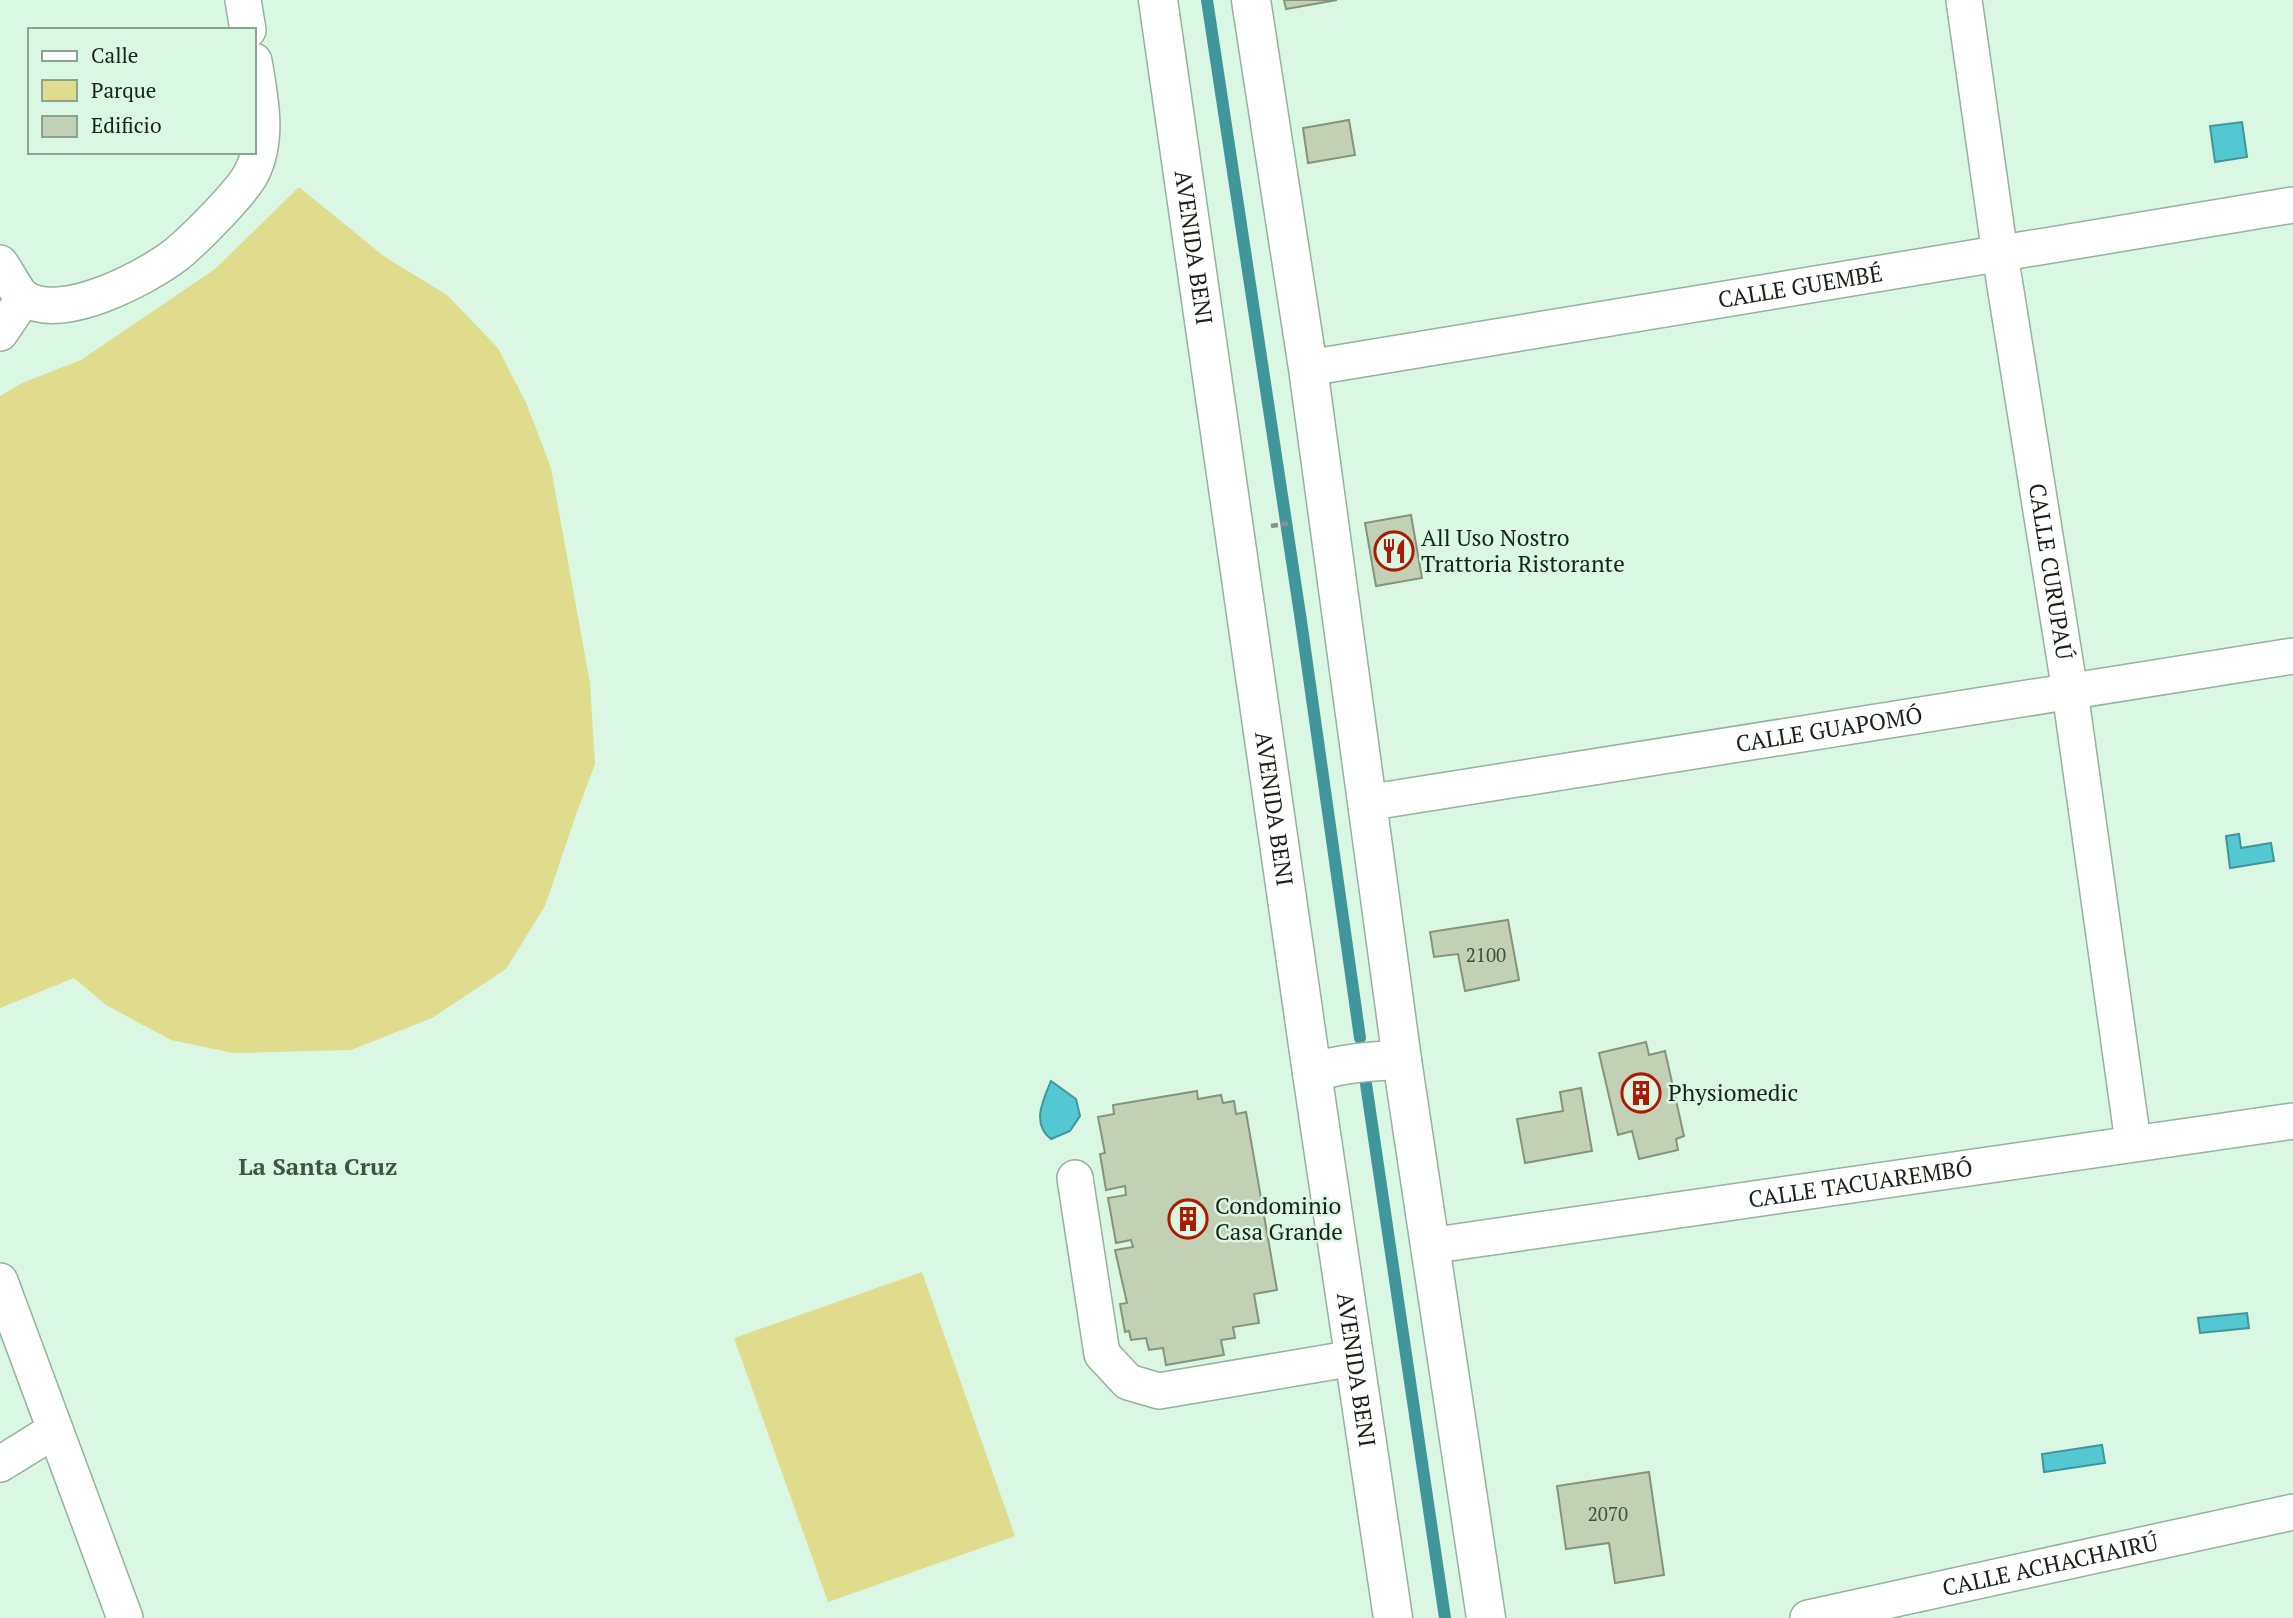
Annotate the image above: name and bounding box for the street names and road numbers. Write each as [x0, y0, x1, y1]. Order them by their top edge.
street label: AVENIDA BENI [1168, 168, 1220, 327]
street label: CALLE GUEMBÉ [1716, 257, 1885, 315]
street label: CALLE CURUPAÚ [2022, 481, 2081, 662]
street label: CALLE GUAPOMÓ [1734, 699, 1925, 759]
street label: AVENIDA BENI [1248, 729, 1301, 888]
street label: CALLE TACUAREMBÓ [1746, 1152, 1975, 1215]
street label: AVENIDA BENI [1330, 1290, 1383, 1449]
street label: CALLE ACHACHAIRÚ [1939, 1526, 2161, 1603]

